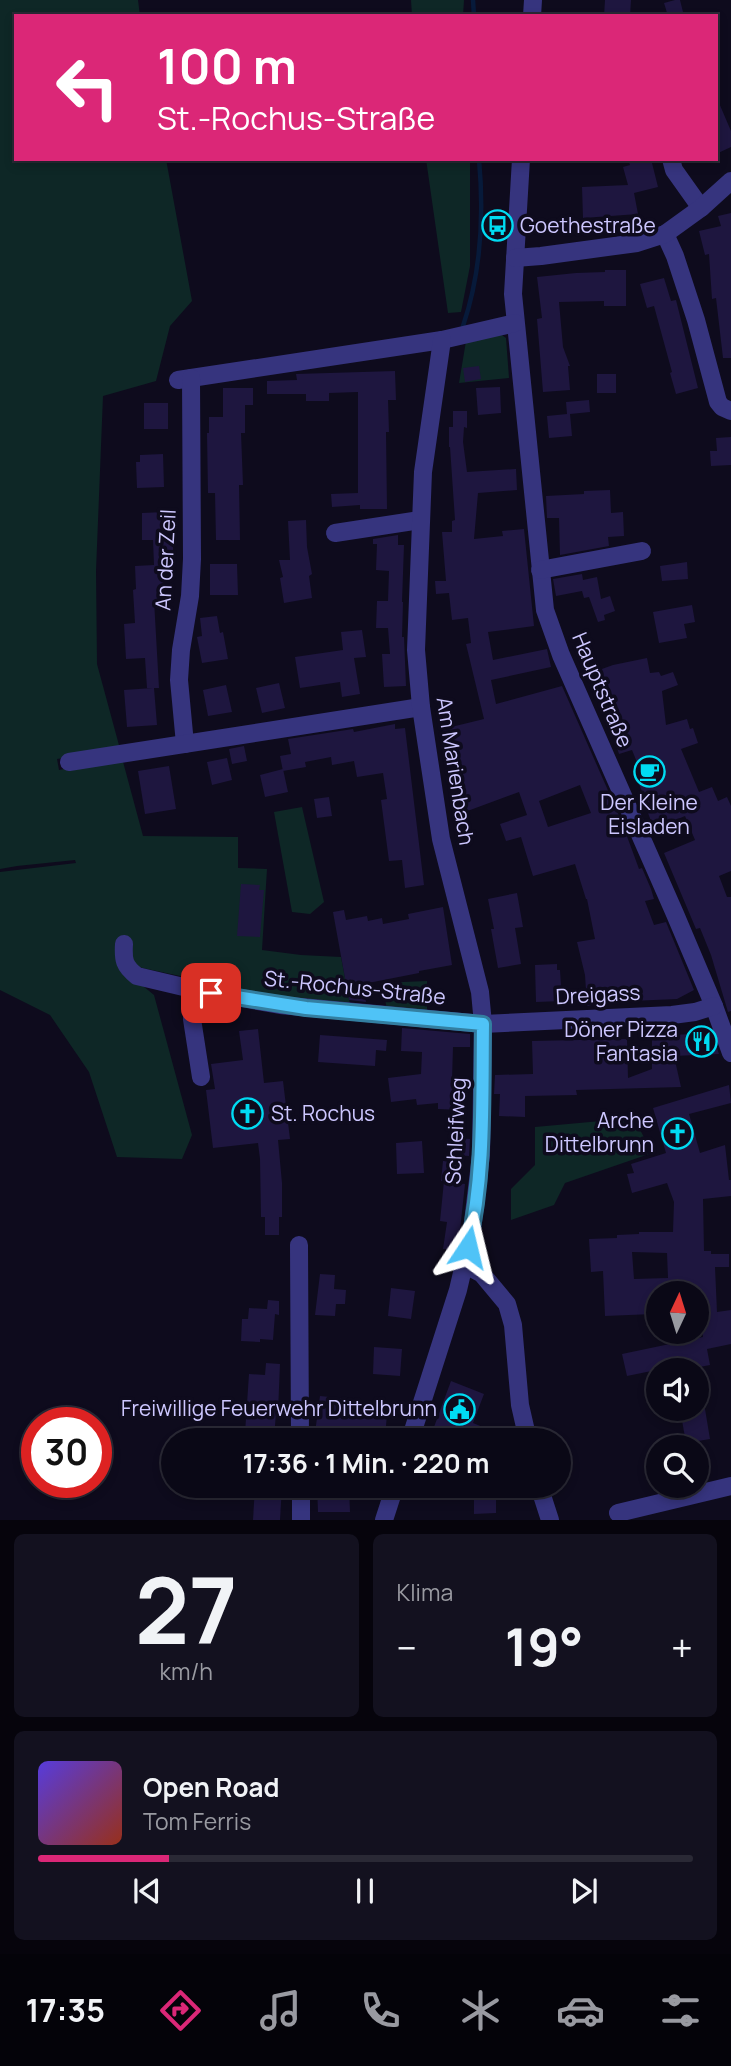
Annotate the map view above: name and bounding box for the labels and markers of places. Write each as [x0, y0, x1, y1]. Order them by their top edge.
bus stop icon: Goethestraße [480, 209, 514, 243]
place label: Goethestraße [520, 211, 656, 239]
cafe icon: Der Kleine Eisladen [632, 754, 666, 788]
place label: Der Kleine Eisladen [600, 788, 698, 840]
pin [181, 963, 241, 1023]
place label: Döner Pizza Fantasia [564, 1015, 678, 1067]
restaurant icon: Döner Pizza Fantasia [684, 1025, 718, 1059]
church icon: St. Rochus [231, 1097, 265, 1131]
place label: St. Rochus [271, 1099, 375, 1127]
place label: Arche Dittelbrunn [545, 1106, 654, 1158]
church icon: Arche Dittelbrunn [660, 1116, 694, 1150]
public building icon: Freiwillige Feuerwehr Dittelbrunn [443, 1392, 477, 1426]
place label: Freiwillige Feuerwehr Dittelbrunn [121, 1394, 437, 1422]

